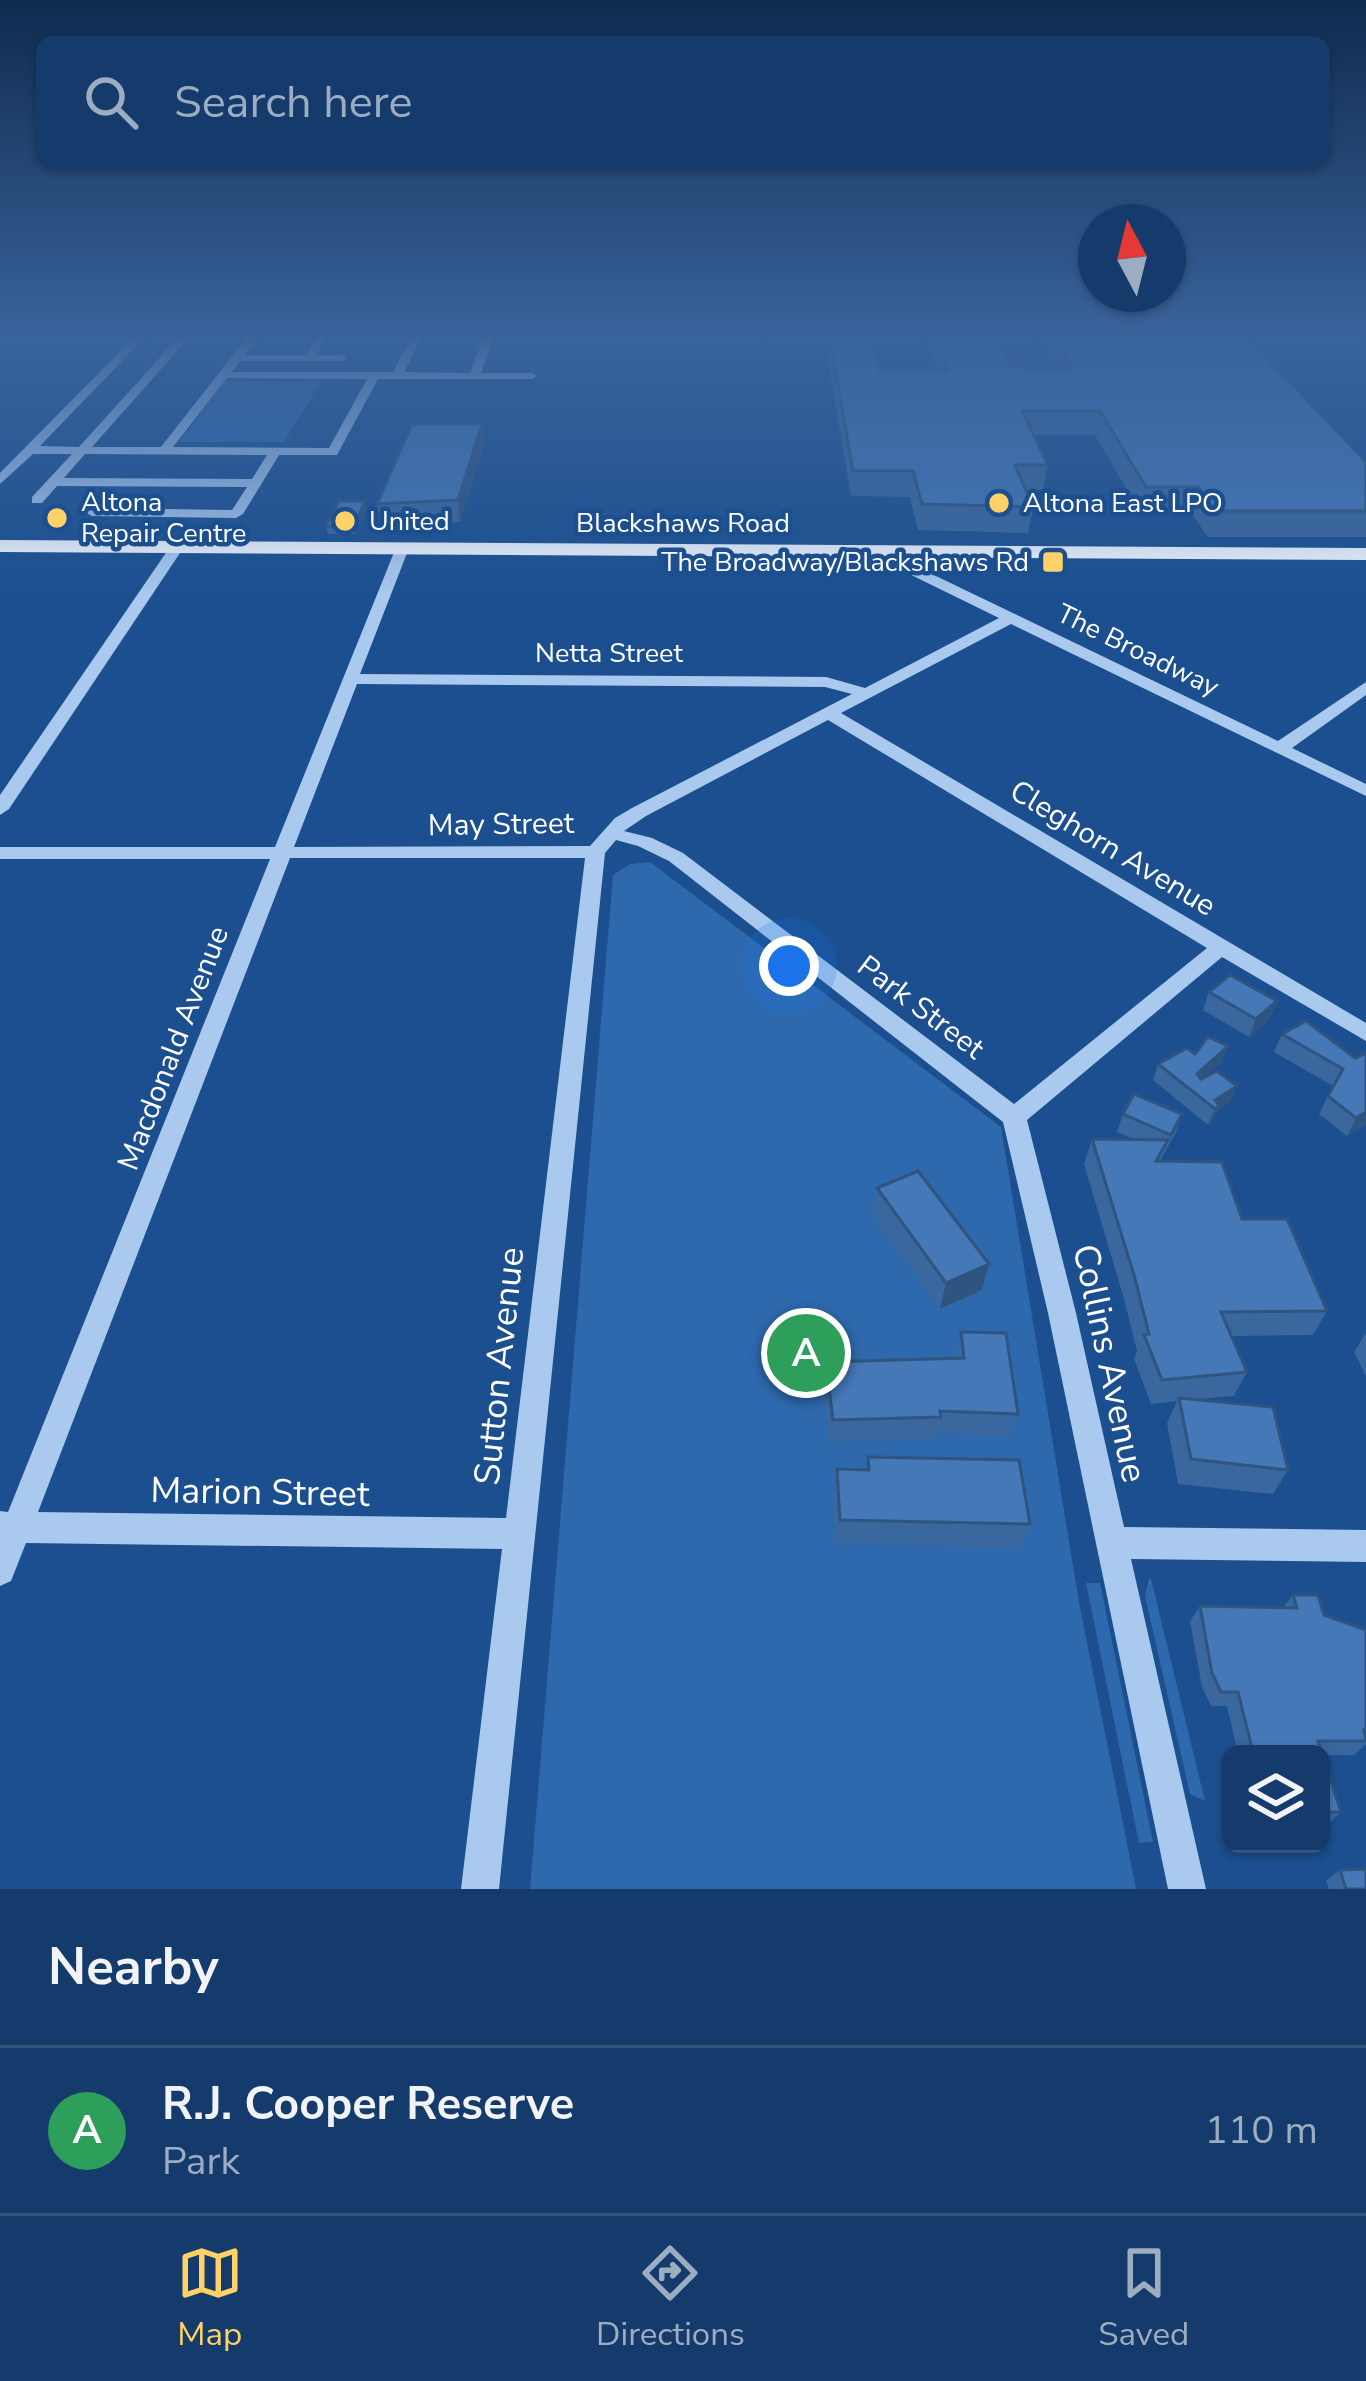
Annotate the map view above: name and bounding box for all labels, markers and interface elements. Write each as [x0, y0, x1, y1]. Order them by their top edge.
search box [36, 36, 1330, 168]
icon: search [78, 69, 144, 135]
text: Search here [174, 72, 413, 133]
north arrow [1078, 204, 1186, 312]
place label: Altona Repair Centre [81, 484, 246, 552]
place label: Altona East LPO [1023, 485, 1223, 522]
marker: Altona East LPO [986, 490, 1012, 516]
place label: United [369, 503, 450, 540]
marker: Altona Repair Centre [44, 505, 70, 531]
street label: Blackshaws Road [576, 505, 790, 542]
marker: United [332, 508, 358, 534]
place label: The Broadway/Blackshaws Rd [661, 544, 1029, 581]
marker: The Broadway/Blackshaws Rd [1040, 549, 1066, 575]
street label: The Broadway [1050, 595, 1225, 706]
street label: Netta Street [535, 635, 683, 672]
street label: Cleghorn Avenue [1002, 771, 1223, 926]
street label: May Street [427, 803, 575, 846]
street label: Macdonald Avenue [108, 920, 239, 1176]
your location [759, 936, 819, 996]
street label: Park Street [849, 946, 993, 1069]
street label: Collins Avenue [1060, 1240, 1159, 1487]
street label: Sutton Avenue [463, 1245, 536, 1488]
pin: A [767, 1308, 845, 1398]
street label: Marion Street [150, 1466, 370, 1519]
map controls [1222, 1745, 1330, 1853]
button: layers [1222, 1745, 1330, 1853]
text: Nearby [48, 1932, 219, 2002]
text: R.J. Cooper Reserve [162, 2074, 574, 2135]
text: A [72, 2104, 102, 2157]
text: 110 m [1204, 2104, 1318, 2157]
text: Park [162, 2135, 240, 2188]
tab: Map [177, 2240, 243, 2357]
tab: Directions [596, 2240, 745, 2357]
tab: Saved [1098, 2240, 1189, 2357]

